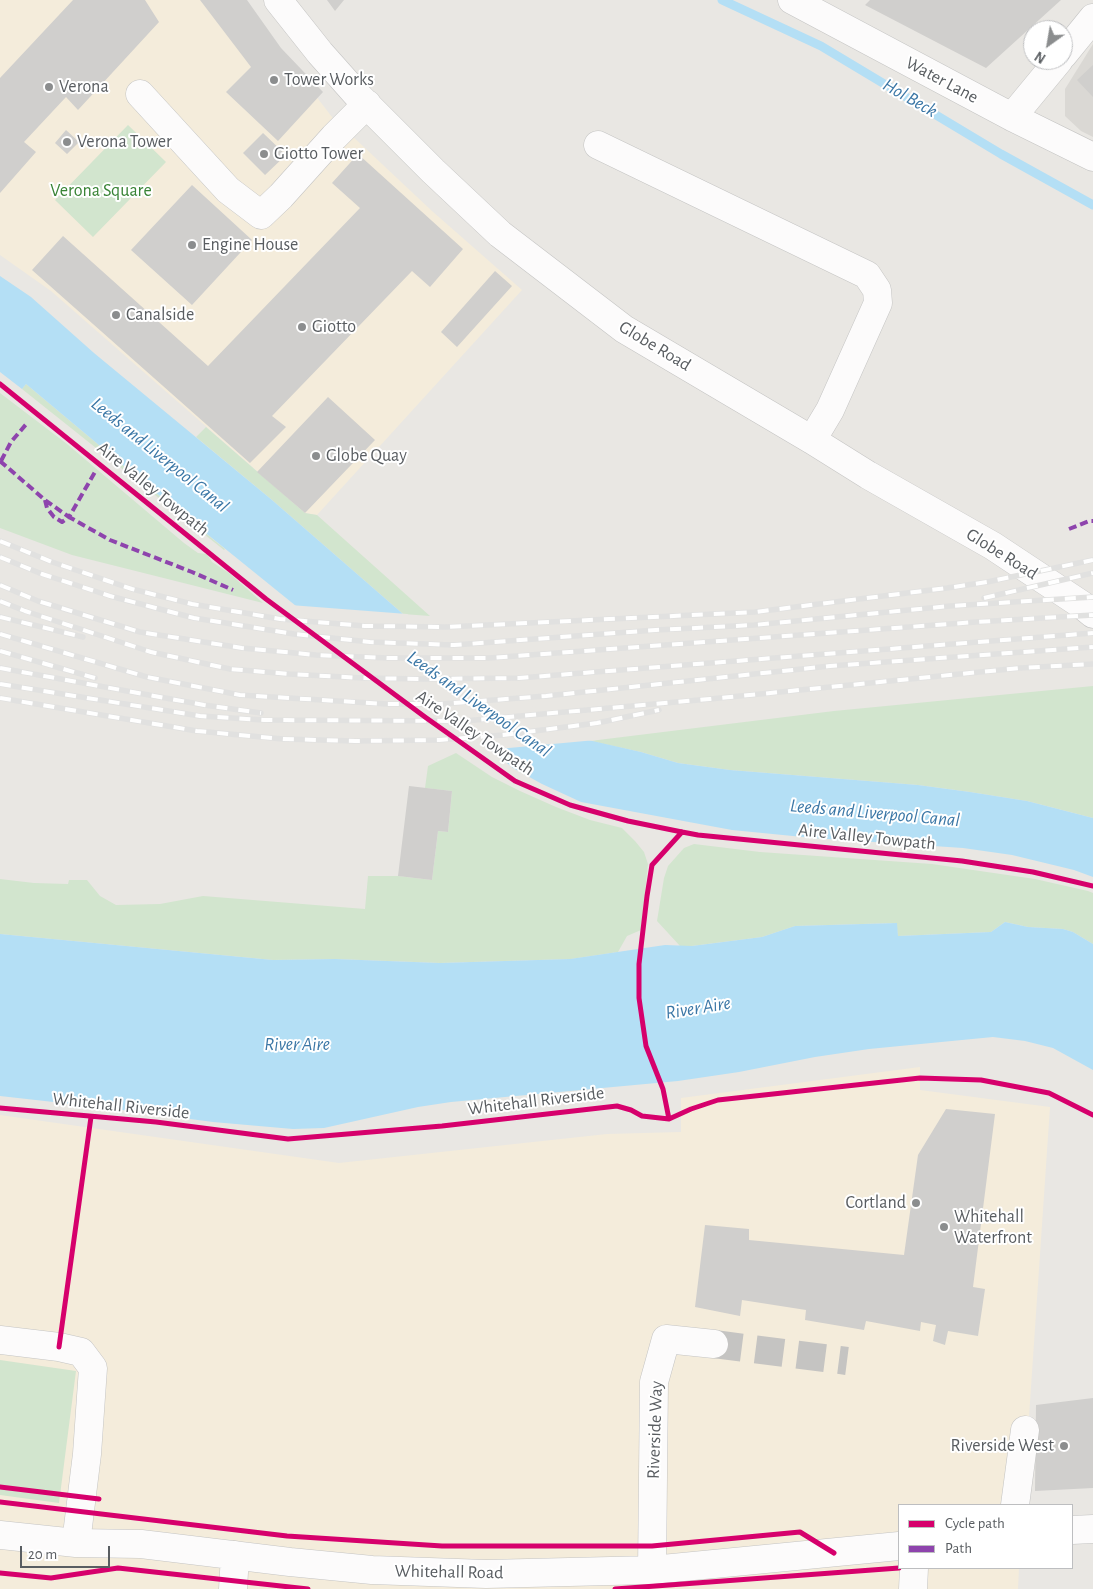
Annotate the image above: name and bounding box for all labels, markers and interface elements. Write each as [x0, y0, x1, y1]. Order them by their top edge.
north arrow [1023, 20, 1073, 70]
text: N [1033, 48, 1048, 65]
street label: Water Lane [902, 52, 982, 108]
place label: Tower Works [284, 69, 374, 91]
water label: Hol Beck [879, 73, 941, 123]
marker: Tower Works [268, 74, 280, 86]
place label: Verona [59, 76, 109, 98]
marker: Verona [43, 81, 55, 93]
place label: Verona Tower [77, 131, 172, 153]
marker: Verona Tower [61, 136, 73, 148]
place label: Giotto Tower [274, 143, 363, 165]
marker: Giotto Tower [258, 148, 270, 160]
park label: Verona Square [50, 180, 152, 202]
place label: Engine House [202, 234, 298, 256]
marker: Engine House [186, 239, 198, 251]
place label: Canalside [126, 304, 194, 326]
marker: Canalside [110, 309, 122, 321]
place label: Giotto [312, 316, 356, 338]
street label: Globe Road [615, 316, 695, 376]
marker: Giotto [296, 321, 308, 333]
water label: Leeds and Liverpool Canal [87, 392, 233, 518]
street label: Aire Valley Towpath [93, 437, 213, 541]
place label: Globe Quay [326, 445, 407, 467]
marker: Globe Quay [310, 450, 322, 462]
street label: Globe Road [962, 524, 1042, 584]
water label: Leeds and Liverpool Canal [403, 646, 555, 762]
street label: Aire Valley Towpath [412, 685, 538, 781]
water label: Leeds and Liverpool Canal [789, 794, 961, 832]
street label: Aire Valley Towpath [797, 819, 937, 855]
water label: River Aire [664, 992, 732, 1024]
water label: River Aire [264, 1033, 330, 1055]
street label: Whitehall Riverside [467, 1082, 605, 1120]
street label: Whitehall Riverside [52, 1088, 190, 1124]
place label: Cortland [846, 1192, 906, 1214]
marker: Cortland [910, 1197, 922, 1209]
place label: Whitehall Waterfront [954, 1206, 1032, 1248]
marker: Whitehall Waterfront [938, 1221, 950, 1233]
street label: Riverside Way [642, 1381, 668, 1479]
place label: Riverside West [951, 1435, 1054, 1457]
marker: Riverside West [1058, 1440, 1070, 1452]
legend [898, 1504, 1073, 1569]
text: Cycle path [945, 1516, 1005, 1531]
scale bar [22, 1536, 112, 1568]
text: Path [945, 1541, 972, 1556]
text: 20 m [28, 1547, 57, 1562]
street label: Whitehall Road [394, 1560, 504, 1584]

